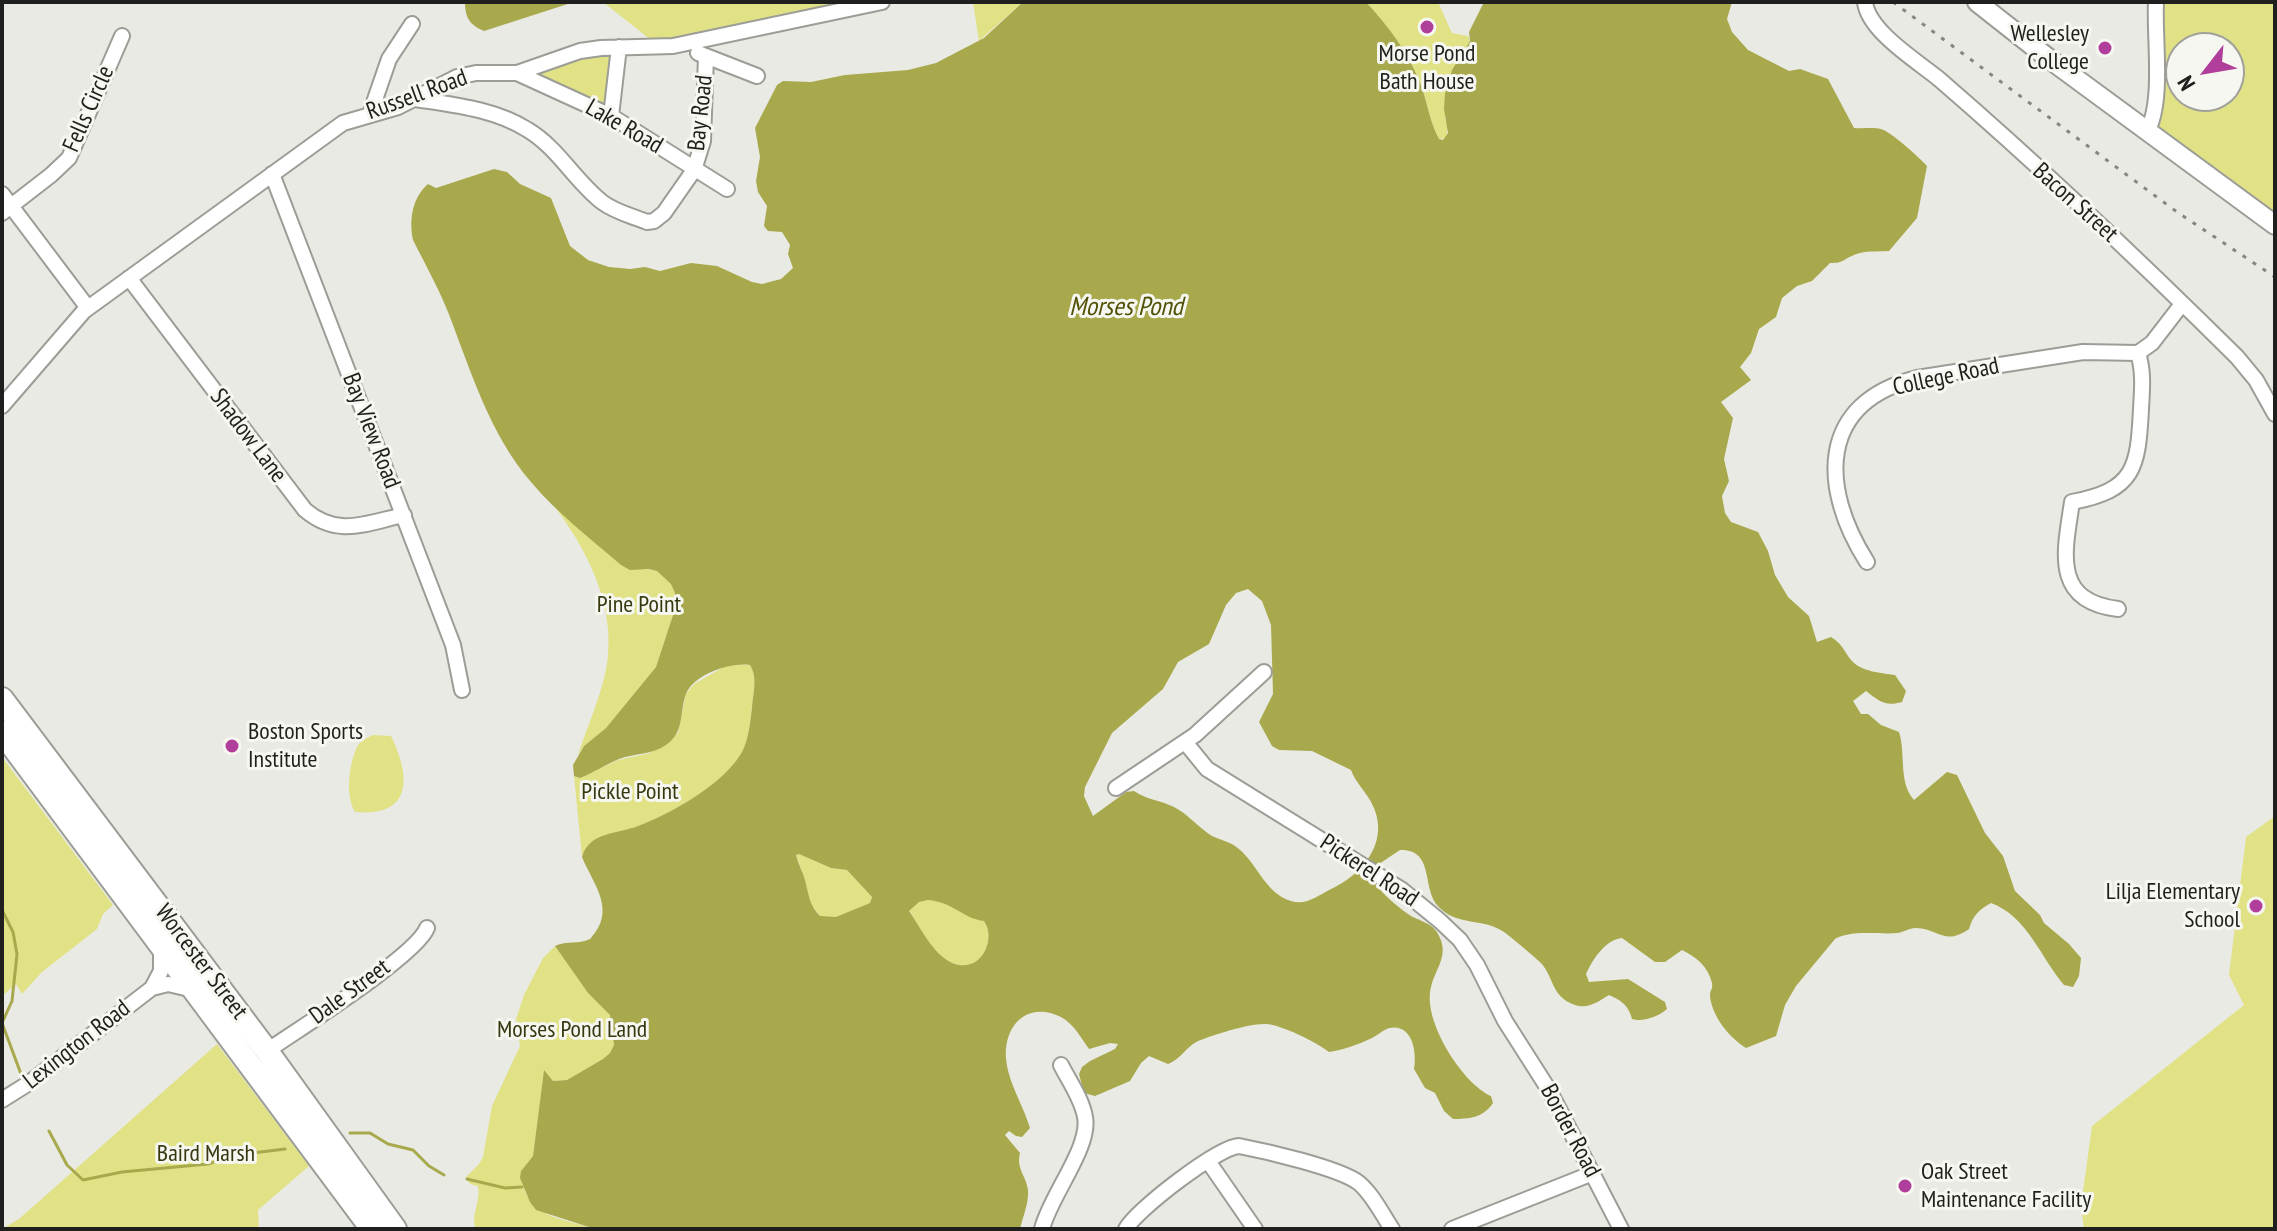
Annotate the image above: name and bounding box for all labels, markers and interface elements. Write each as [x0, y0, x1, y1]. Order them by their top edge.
marker: Morse Pond Bath House [1418, 18, 1436, 36]
place label: Wellesley College [2010, 20, 2089, 76]
north arrow [2165, 32, 2245, 112]
marker: Wellesley College [2096, 39, 2114, 57]
place label: Morse Pond Bath House [1379, 40, 1475, 96]
street label: Fells Circle [57, 62, 121, 156]
street label: Russell Road [363, 63, 471, 127]
text: N [2171, 71, 2201, 96]
street label: Bay Road [683, 74, 719, 152]
street label: Lake Road [580, 93, 668, 161]
street label: Bacon Street [2026, 157, 2124, 249]
water label: Morses Pond [1069, 292, 1183, 324]
street label: College Road [1890, 352, 2002, 402]
street label: Bay View Road [336, 369, 406, 493]
street label: Shadow Lane [203, 383, 293, 489]
park label: Pine Point [597, 591, 681, 619]
place label: Boston Sports Institute [248, 718, 363, 774]
marker: Boston Sports Institute [223, 737, 241, 755]
park label: Pickle Point [581, 778, 679, 806]
street label: Pickerel Road [1314, 829, 1424, 913]
place label: Lilja Elementary School [2106, 878, 2240, 934]
marker: Lilja Elementary School [2247, 897, 2265, 915]
street label: Worcester Street [149, 899, 253, 1025]
street label: Dale Street [304, 953, 396, 1031]
street label: Lexington Road [18, 994, 136, 1096]
park label: Morses Pond Land [497, 1016, 647, 1044]
street label: Border Road [1534, 1080, 1606, 1182]
park label: Baird Marsh [157, 1140, 255, 1168]
place label: Oak Street Maintenance Facility [1921, 1158, 2091, 1214]
marker: Oak Street Maintenance Facility [1896, 1177, 1914, 1195]

